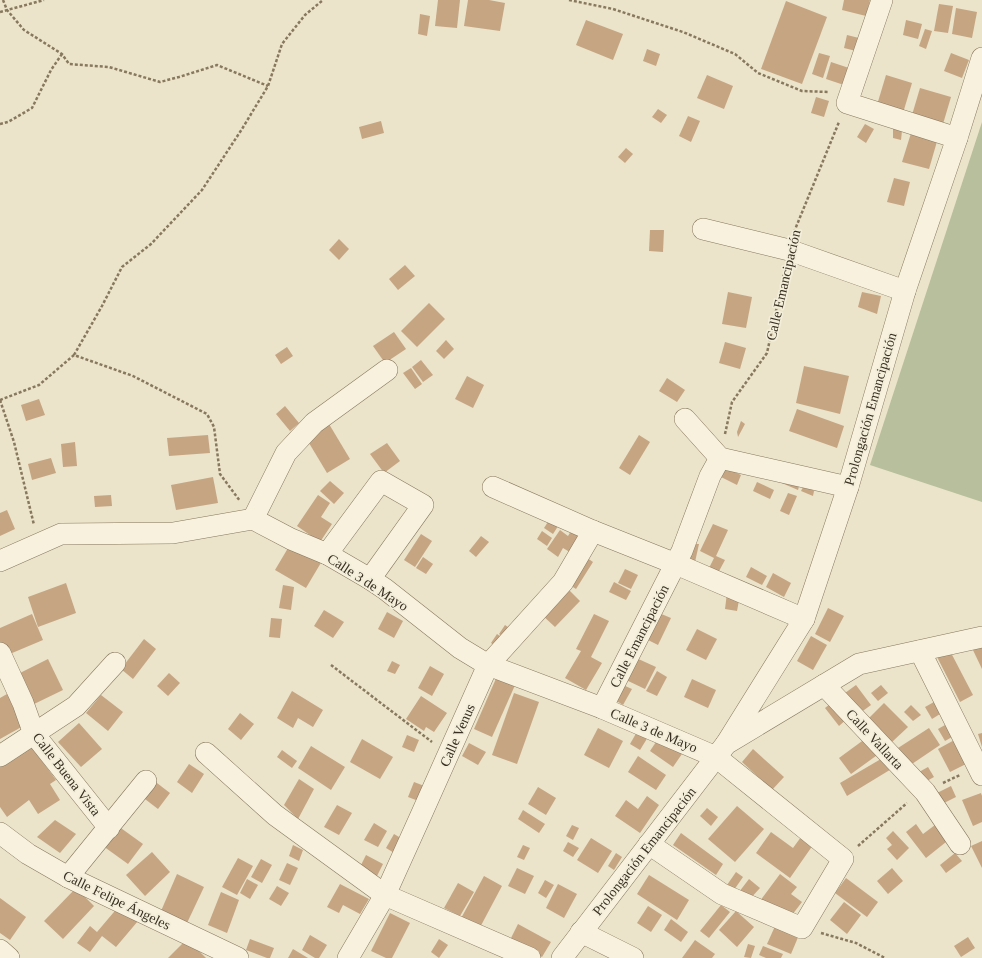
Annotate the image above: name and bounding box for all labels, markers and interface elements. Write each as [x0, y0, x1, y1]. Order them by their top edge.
street label: Calle Emancipación [763, 228, 804, 342]
street label: Prolongación Emancipación [841, 331, 899, 487]
street label: Calle 3 de Mayo [325, 551, 411, 614]
street label: Calle Emancipación [607, 582, 672, 690]
street label: Calle Venus [437, 702, 478, 769]
street label: Calle 3 de Mayo [608, 705, 700, 756]
street label: Calle Vallarta [843, 706, 907, 773]
street label: Calle Buena Vista [30, 730, 104, 819]
street label: Prolongación Emancipación [590, 784, 699, 918]
street label: Calle Felipe Ángeles [61, 867, 173, 933]

